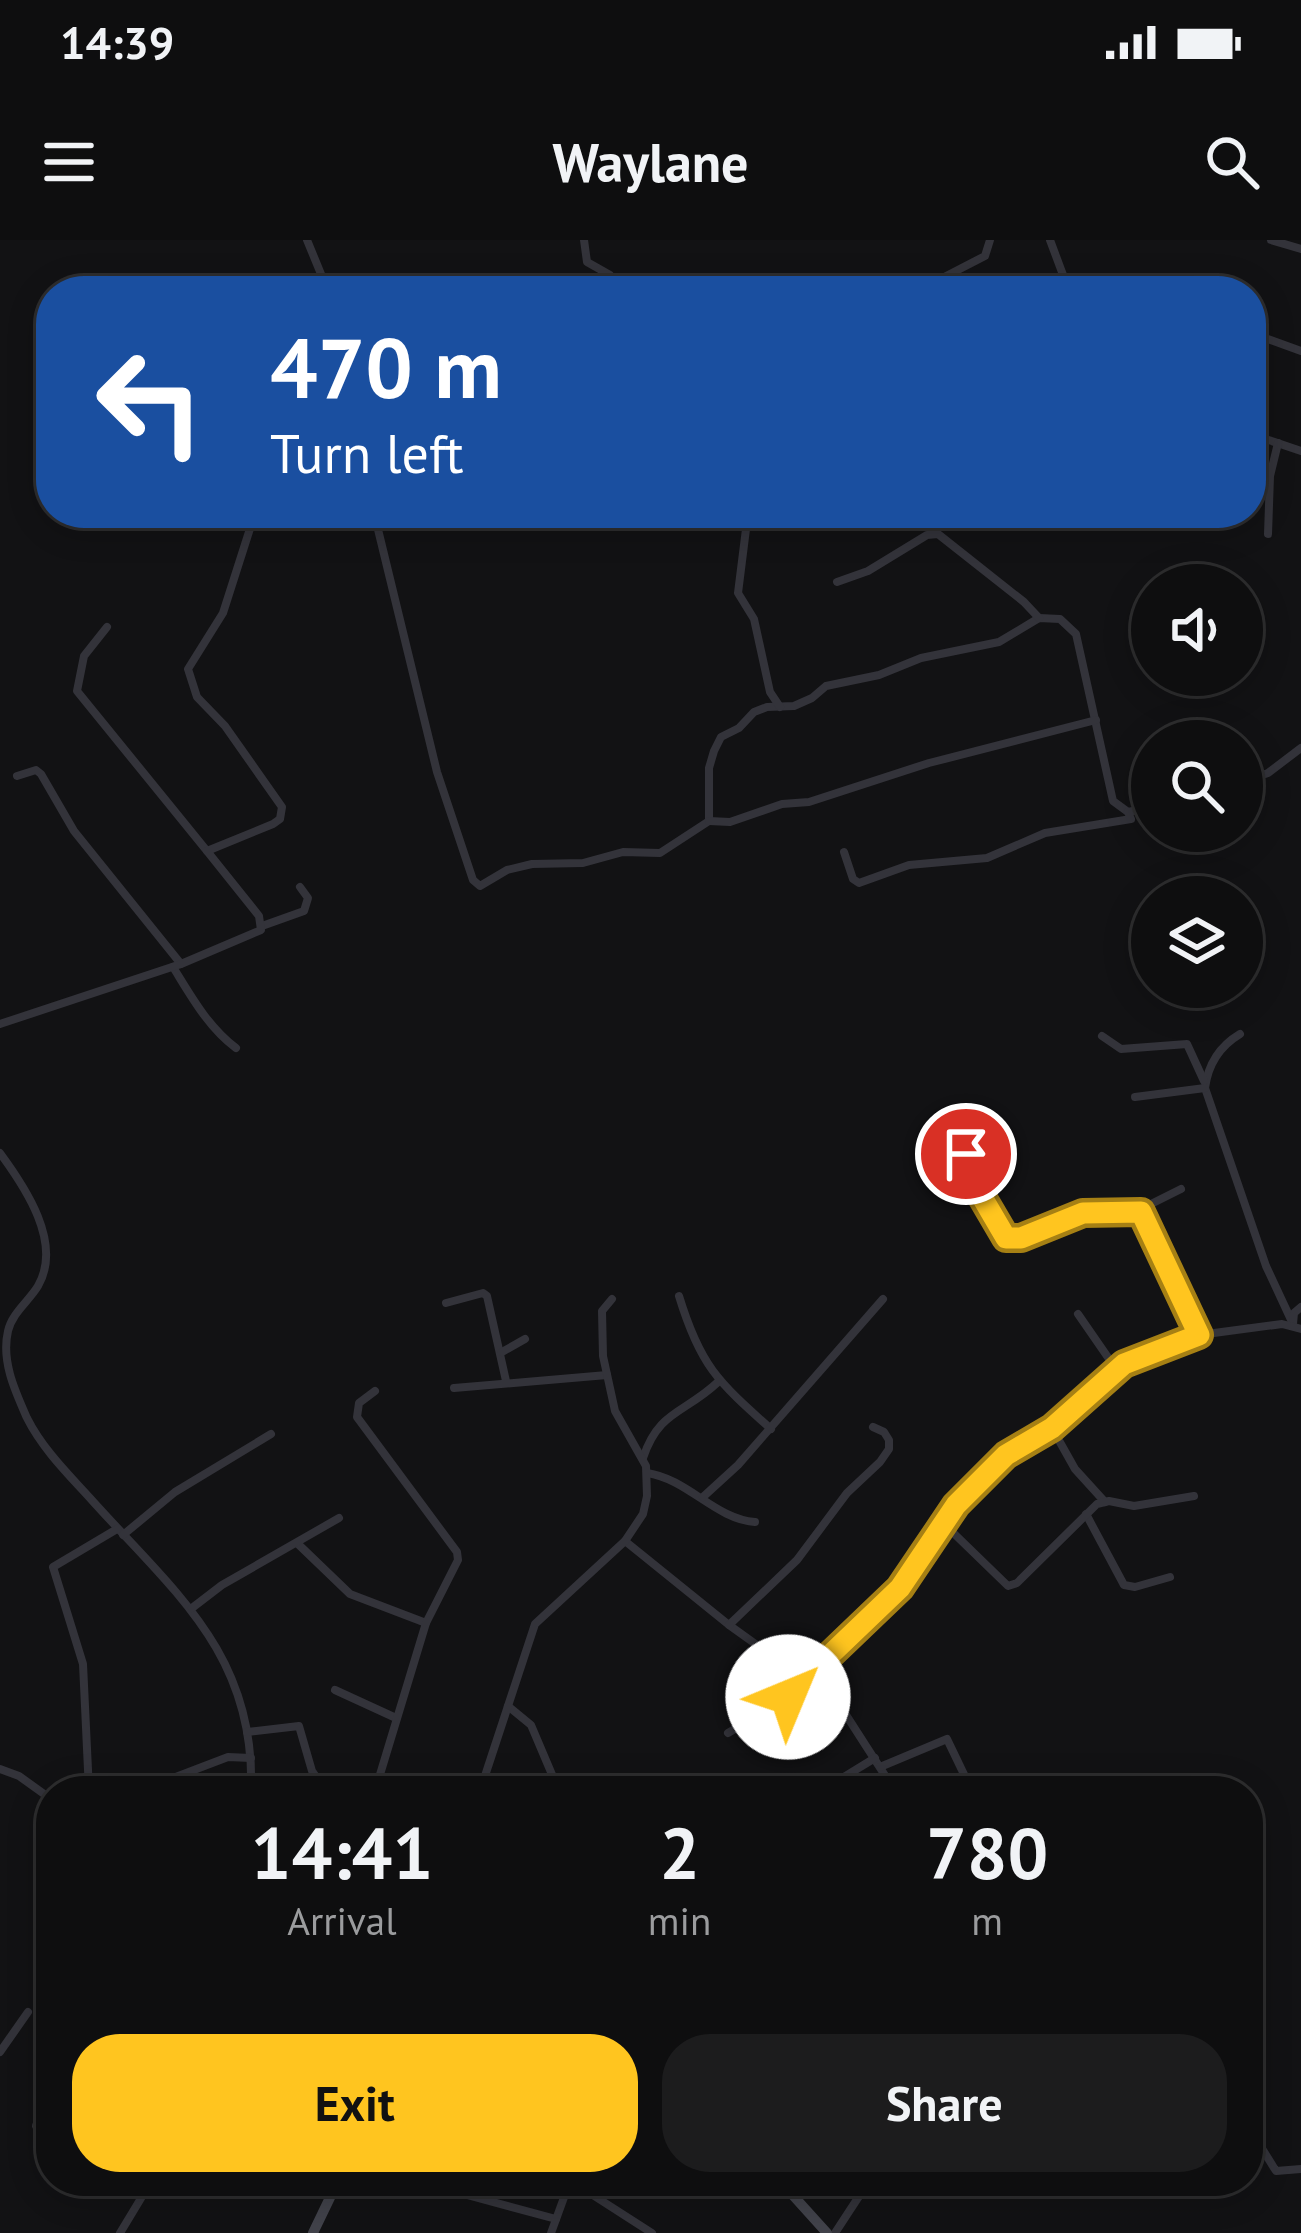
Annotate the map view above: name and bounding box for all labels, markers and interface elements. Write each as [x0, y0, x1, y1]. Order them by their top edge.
text: 14:39 [60, 13, 174, 71]
text: Waylane [552, 127, 749, 197]
icon: menu [36, 129, 102, 195]
icon: search [1199, 129, 1265, 195]
text: 470 m [270, 312, 502, 421]
icon: left [72, 324, 228, 480]
text: Turn left [270, 418, 464, 488]
map controls [1131, 564, 1263, 1008]
button: sound [1131, 564, 1263, 696]
button: search [1131, 720, 1263, 852]
button: layers [1131, 876, 1263, 1008]
pin [915, 1103, 1017, 1205]
icon: arrive [933, 1121, 999, 1187]
position arrow [725, 1634, 851, 1760]
text: 14:41 [251, 1806, 433, 1899]
text: 2 [659, 1806, 700, 1899]
text: 780 [926, 1806, 1048, 1899]
text: Arrival [287, 1895, 397, 1946]
text: min [648, 1895, 711, 1946]
text: m [971, 1895, 1003, 1946]
button: Exit [72, 2034, 638, 2172]
button: Share [662, 2034, 1227, 2172]

